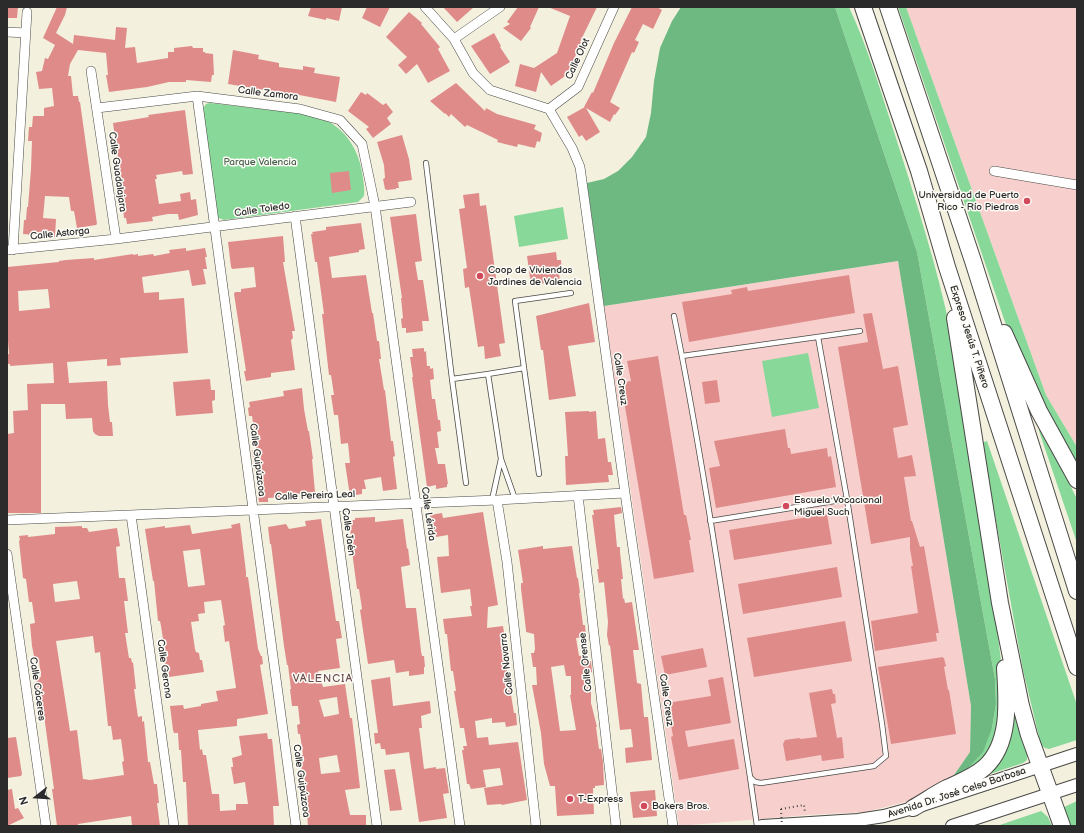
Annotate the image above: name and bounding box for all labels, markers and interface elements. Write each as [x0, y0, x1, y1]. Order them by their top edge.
street label: Calle Olot [563, 36, 593, 82]
street label: Calle Zamora [237, 84, 299, 104]
street label: Calle Guadalajara [105, 131, 129, 213]
park label: Parque Valencia [223, 156, 297, 168]
place label: Universidad de Puerto Rico - Río Piedras [918, 189, 1019, 212]
marker: Universidad de Puerto Rico - Río Piedras [1022, 196, 1032, 206]
street label: Calle Toledo [233, 200, 291, 220]
street label: Calle Astorga [30, 225, 90, 243]
place label: Coop de Viviendas Jardines de Valencia [488, 264, 582, 288]
marker: Coop de Viviendas Jardines de Valencia [475, 271, 485, 281]
street label: Expreso Jesús T. Piñero [947, 284, 991, 390]
street label: Calle Creuz [610, 352, 630, 406]
street label: Calle Guipúzcoa [247, 423, 267, 497]
street label: Calle Lérida [418, 486, 438, 542]
street label: Calle Pereira Leal [275, 489, 355, 503]
place label: Escuela Vocacional Miguel Such [794, 494, 882, 518]
marker: Escuela Vocacional Miguel Such [781, 501, 791, 511]
street label: Calle Jaén [339, 507, 357, 557]
street label: Calle Orense [577, 632, 595, 692]
street label: Calle Navarra [498, 633, 516, 695]
street label: Calle Gerona [154, 639, 174, 699]
street label: Calle Cáceres [27, 656, 47, 722]
district label: VALENCIA [293, 672, 353, 686]
street label: Calle Creuz [656, 673, 676, 727]
street label: Calle Guipúzcoa [290, 744, 312, 818]
street label: Avenida Dr. José Celso Barbosa [886, 765, 1028, 821]
north arrow [16, 777, 56, 817]
place label: T-Express [578, 793, 623, 805]
marker: T-Express [565, 794, 575, 804]
text: N [17, 795, 31, 807]
place label: Bakers Bros. [652, 800, 709, 812]
marker: Bakers Bros. [639, 801, 649, 811]

